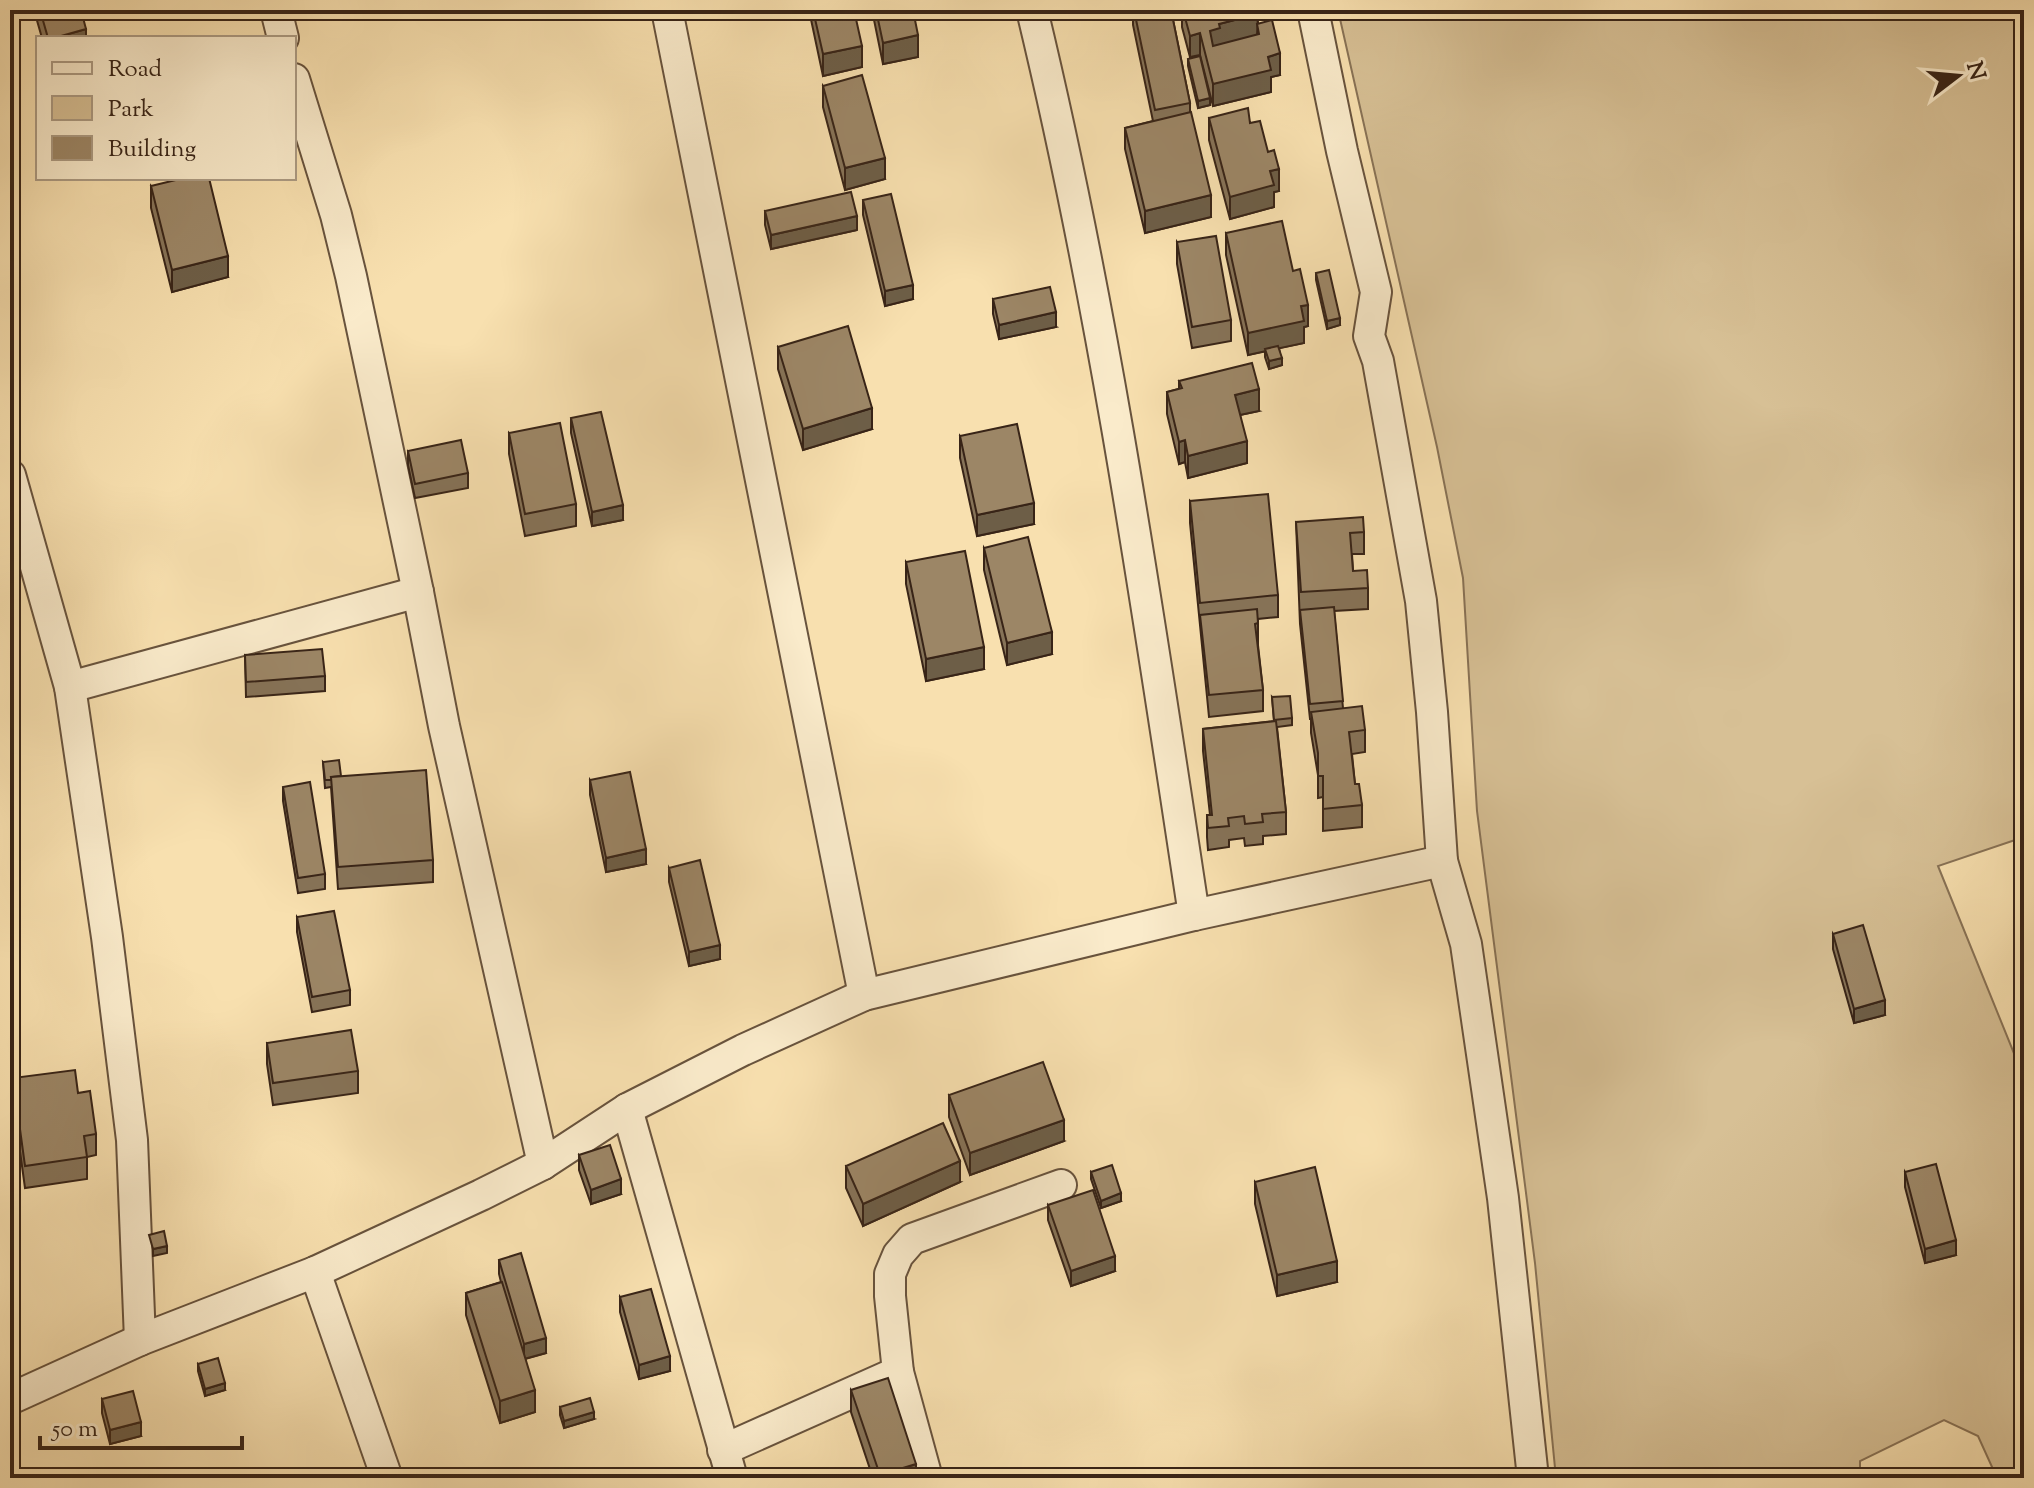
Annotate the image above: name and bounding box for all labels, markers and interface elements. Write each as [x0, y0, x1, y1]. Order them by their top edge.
legend [36, 36, 296, 180]
north arrow [1918, 36, 1998, 116]
text: Road [108, 53, 162, 87]
text: N [1957, 58, 1992, 85]
text: Park [108, 93, 154, 127]
text: Building [108, 133, 197, 167]
scale bar [40, 1400, 242, 1450]
text: 50 m [50, 1413, 98, 1447]

